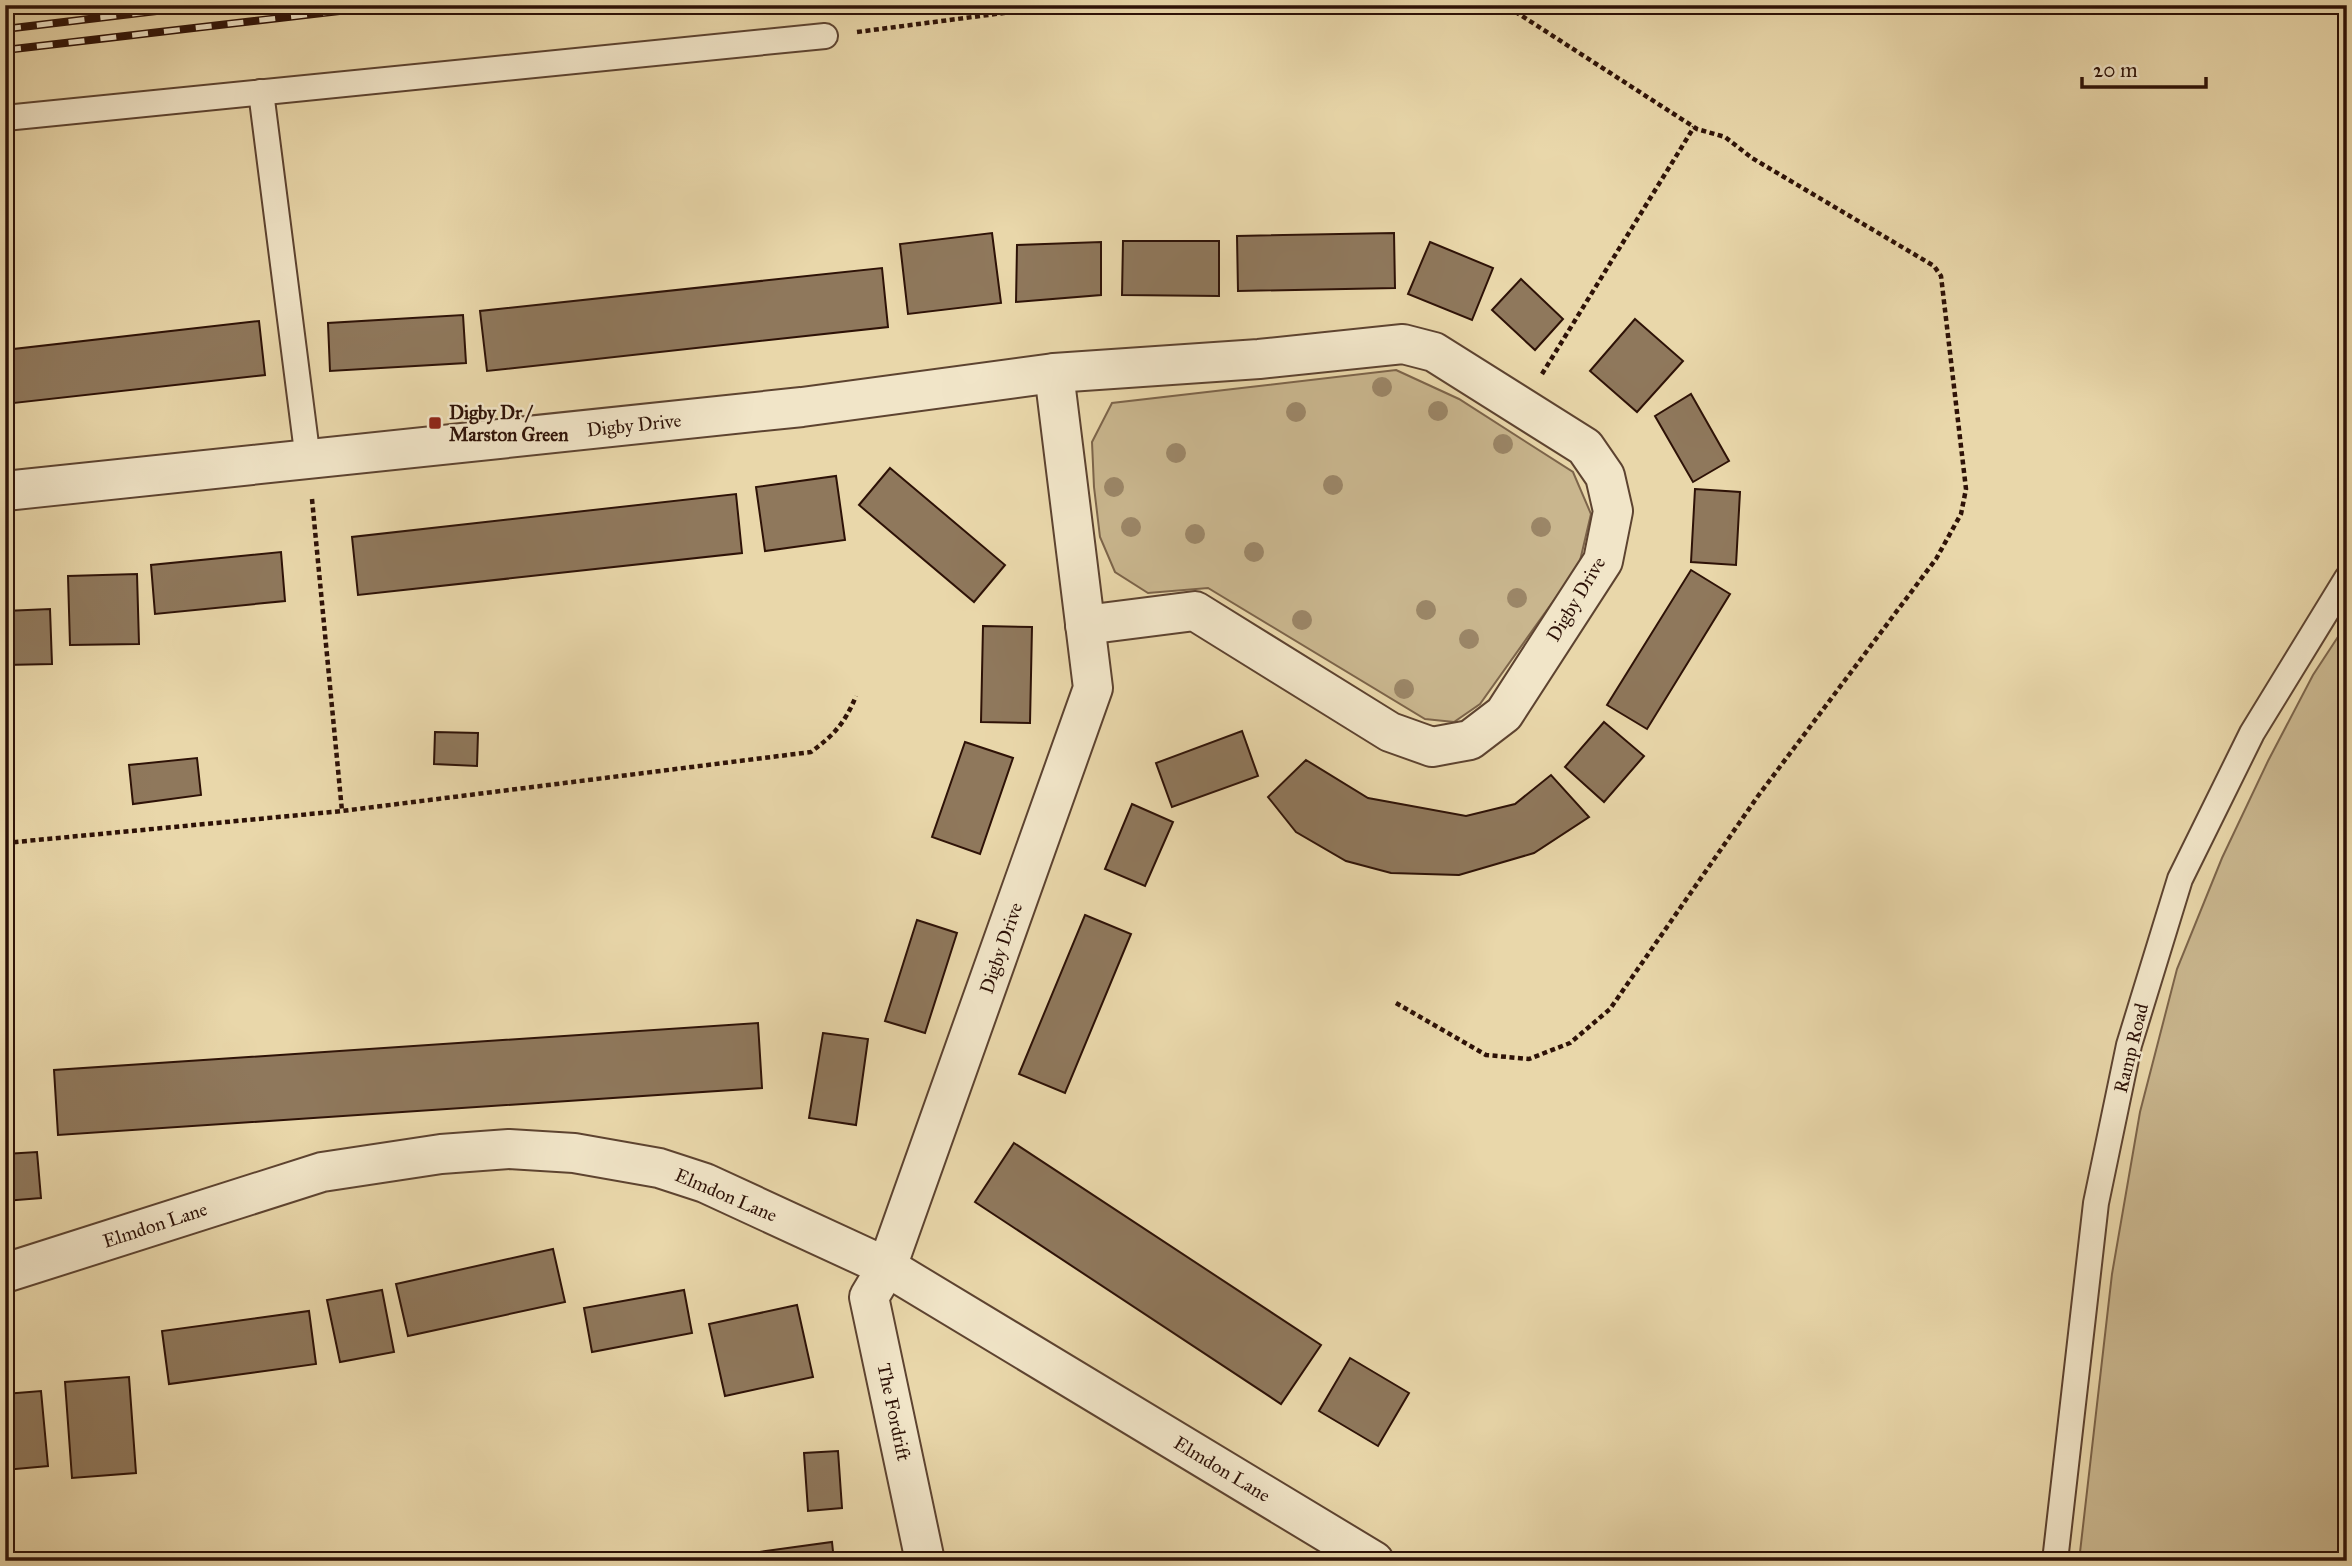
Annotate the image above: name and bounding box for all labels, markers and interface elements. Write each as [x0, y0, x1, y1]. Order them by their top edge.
scale bar [2082, 46, 2207, 90]
text: 20 m [2093, 57, 2138, 83]
place label: Digby Dr / Marston Green [449, 401, 569, 446]
street label: Digby Drive [586, 409, 683, 442]
marker: Digby Dr / Marston Green [427, 415, 443, 431]
street label: Digby Drive [1542, 552, 1611, 646]
street label: Digby Drive [975, 899, 1028, 997]
street label: Ramp Road [2109, 1000, 2153, 1095]
street label: Elmdon Lane [672, 1163, 781, 1227]
street label: Elmdon Lane [100, 1197, 210, 1253]
street label: The Fordrift [872, 1361, 916, 1463]
street label: Elmdon Lane [1170, 1431, 1275, 1507]

